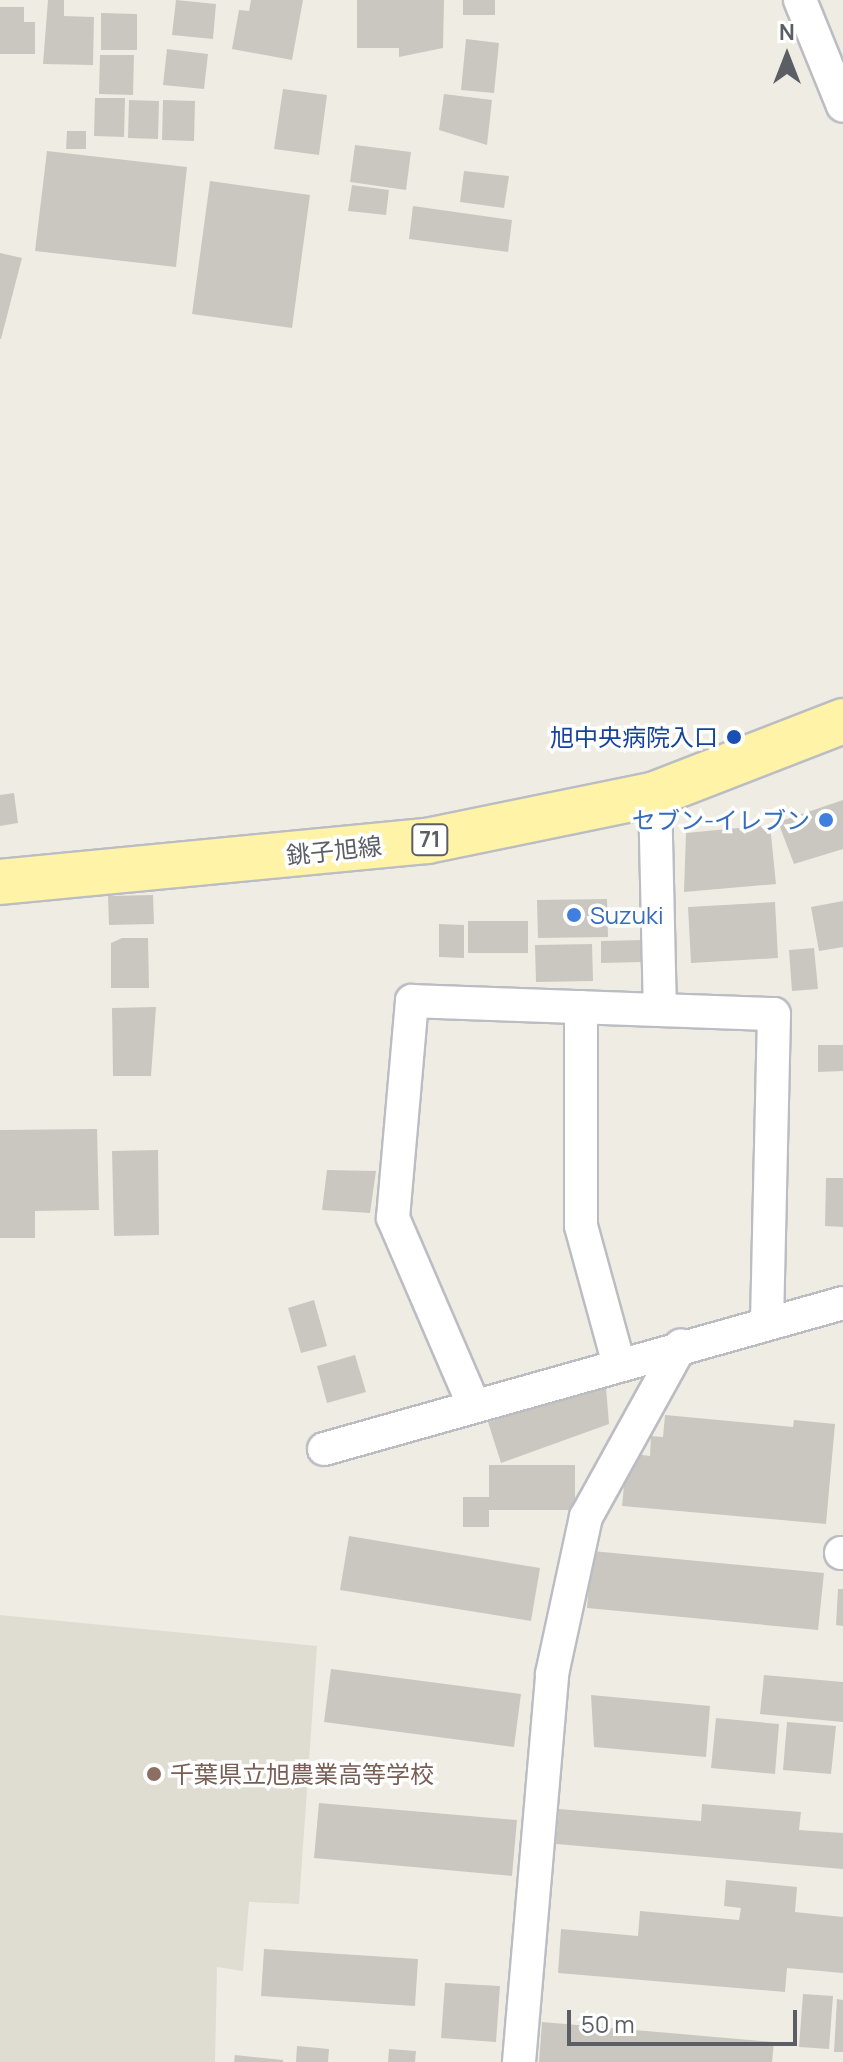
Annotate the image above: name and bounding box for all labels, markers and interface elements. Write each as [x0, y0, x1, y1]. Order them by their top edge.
north arrow [747, 16, 827, 96]
text: N [779, 17, 795, 47]
place label: 旭中央病院入口 [550, 723, 718, 751]
marker: 旭中央病院入口 [725, 728, 743, 746]
place label: セブン-イレブン [632, 806, 810, 834]
marker: セブン-イレブン [817, 811, 835, 829]
road number: 71 [410, 822, 450, 858]
street label: 銚子旭線 [285, 831, 383, 869]
place label: Suzuki [590, 901, 664, 929]
marker: Suzuki [565, 906, 583, 924]
place label: 千葉県立旭農業高等学校 [170, 1760, 434, 1788]
marker: 千葉県立旭農業高等学校 [145, 1765, 163, 1783]
scale bar [571, 1994, 801, 2044]
text: 50 m [581, 2007, 635, 2040]

